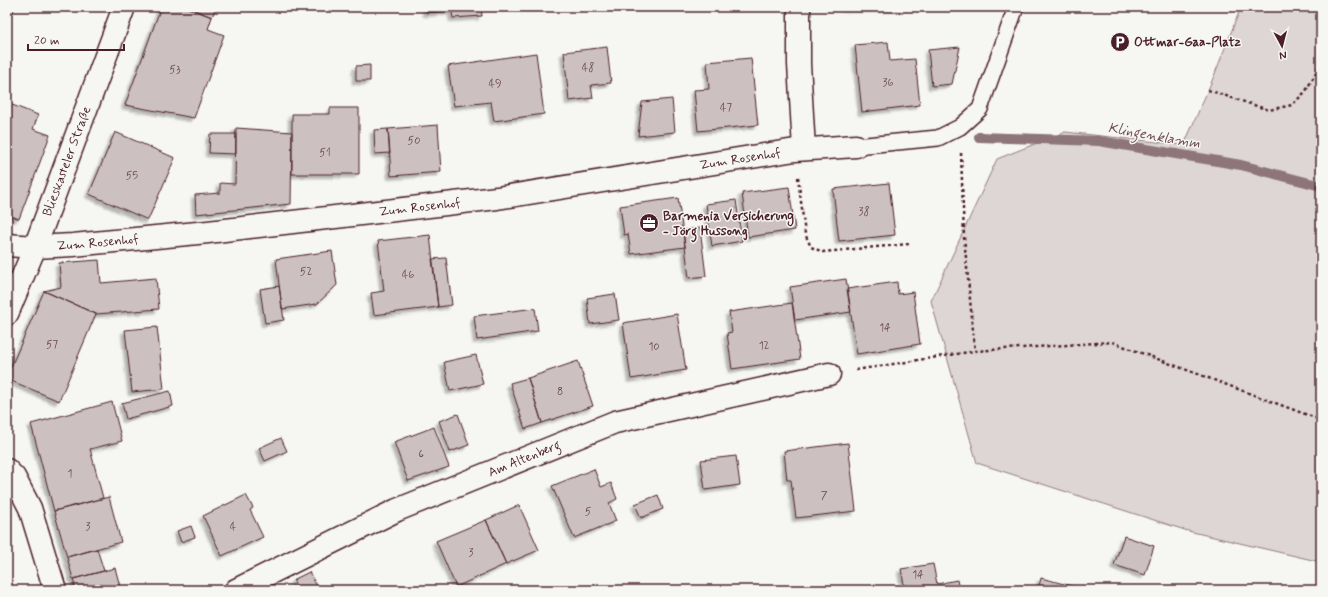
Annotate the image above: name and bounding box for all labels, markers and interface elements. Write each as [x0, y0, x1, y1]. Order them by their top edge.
scale bar [28, 26, 124, 52]
north arrow [1262, 26, 1302, 66]
parking icon: Ottmar-Gaa-Platz [1109, 31, 1131, 53]
text: 20 m [34, 33, 60, 49]
place label: Ottmar-Gaa-Platz [1134, 34, 1242, 51]
text: N [1279, 48, 1288, 62]
house number: 48 [582, 61, 594, 75]
house number: 53 [169, 63, 181, 77]
house number: 36 [882, 76, 894, 90]
house number: 49 [489, 77, 501, 91]
house number: 47 [720, 101, 732, 115]
street label: Blieskasteler Straße [39, 104, 95, 219]
water label: Klingenklamm [1106, 119, 1201, 155]
house number: 50 [408, 134, 420, 148]
street label: Zum Rosenhof [698, 144, 782, 174]
house number: 51 [319, 146, 331, 160]
house number: 55 [126, 169, 138, 183]
street label: Zum Rosenhof [378, 194, 462, 220]
house number: 38 [859, 205, 870, 219]
place label: Barmenia Versicherung - Jörg Hussong [663, 208, 794, 243]
office icon: Barmenia Versicherung - Jörg Hussong [638, 212, 660, 234]
street label: Zum Rosenhof [56, 230, 140, 254]
house number: 52 [300, 265, 312, 279]
house number: 46 [402, 268, 414, 282]
house number: 14 [879, 321, 891, 335]
house number: 57 [46, 338, 59, 352]
house number: 12 [759, 339, 770, 353]
house number: 10 [648, 340, 660, 354]
house number: 8 [557, 385, 563, 399]
street label: Am Altenberg [486, 436, 564, 481]
house number: 6 [418, 447, 424, 461]
house number: 1 [68, 467, 73, 481]
house number: 7 [821, 489, 828, 503]
house number: 5 [585, 505, 592, 519]
house number: 3 [86, 520, 91, 534]
house number: 4 [230, 520, 237, 534]
house number: 3 [469, 546, 474, 560]
house number: 14 [912, 568, 924, 582]

